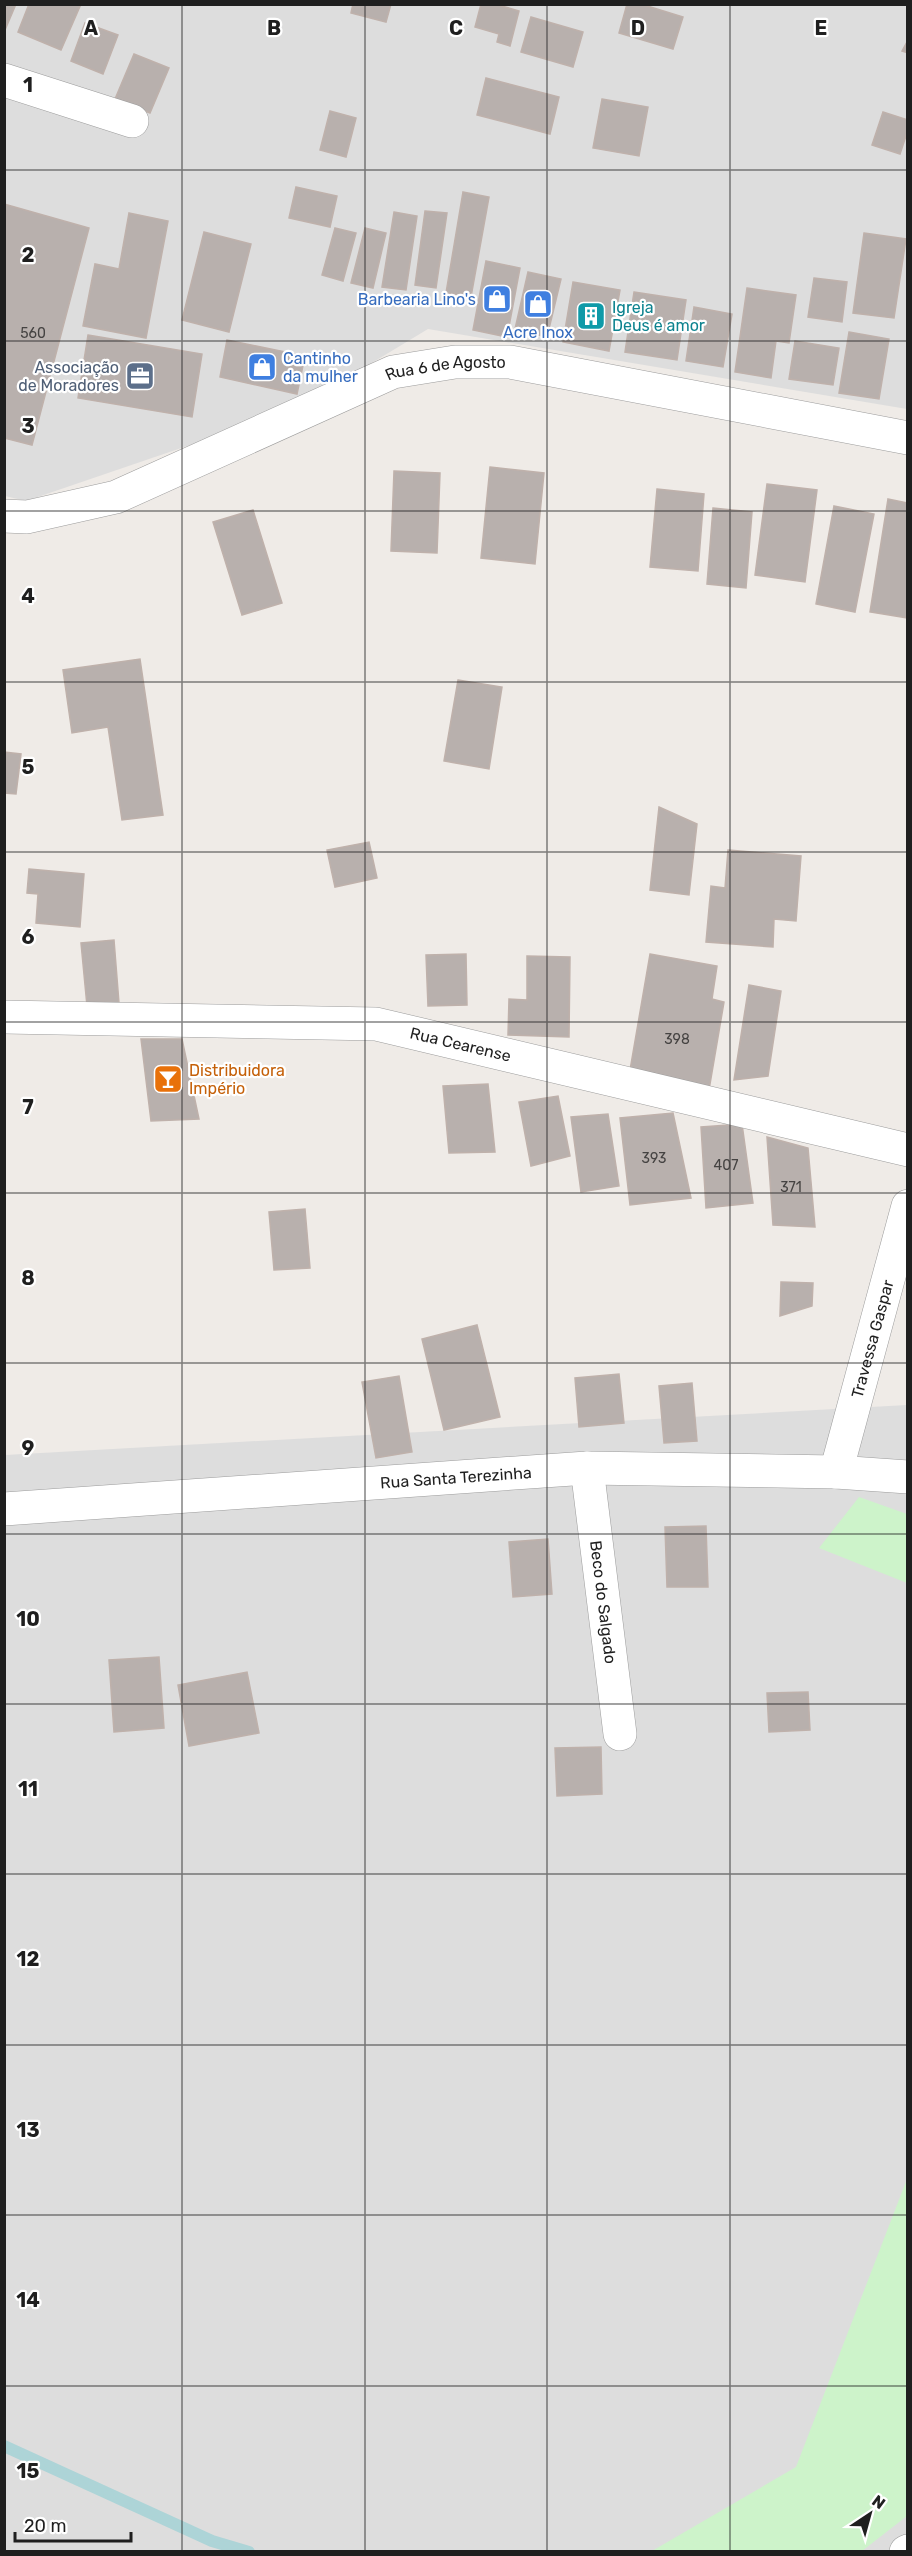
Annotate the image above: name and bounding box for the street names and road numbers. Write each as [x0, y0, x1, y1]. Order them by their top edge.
street label: Rua 6 de Agosto [382, 353, 506, 384]
street label: Rua Cearense [408, 1023, 513, 1065]
street label: Travessa Gaspar [847, 1278, 897, 1400]
street label: Rua Santa Terezinha [379, 1462, 532, 1492]
street label: Beco do Salgado [587, 1539, 621, 1665]

